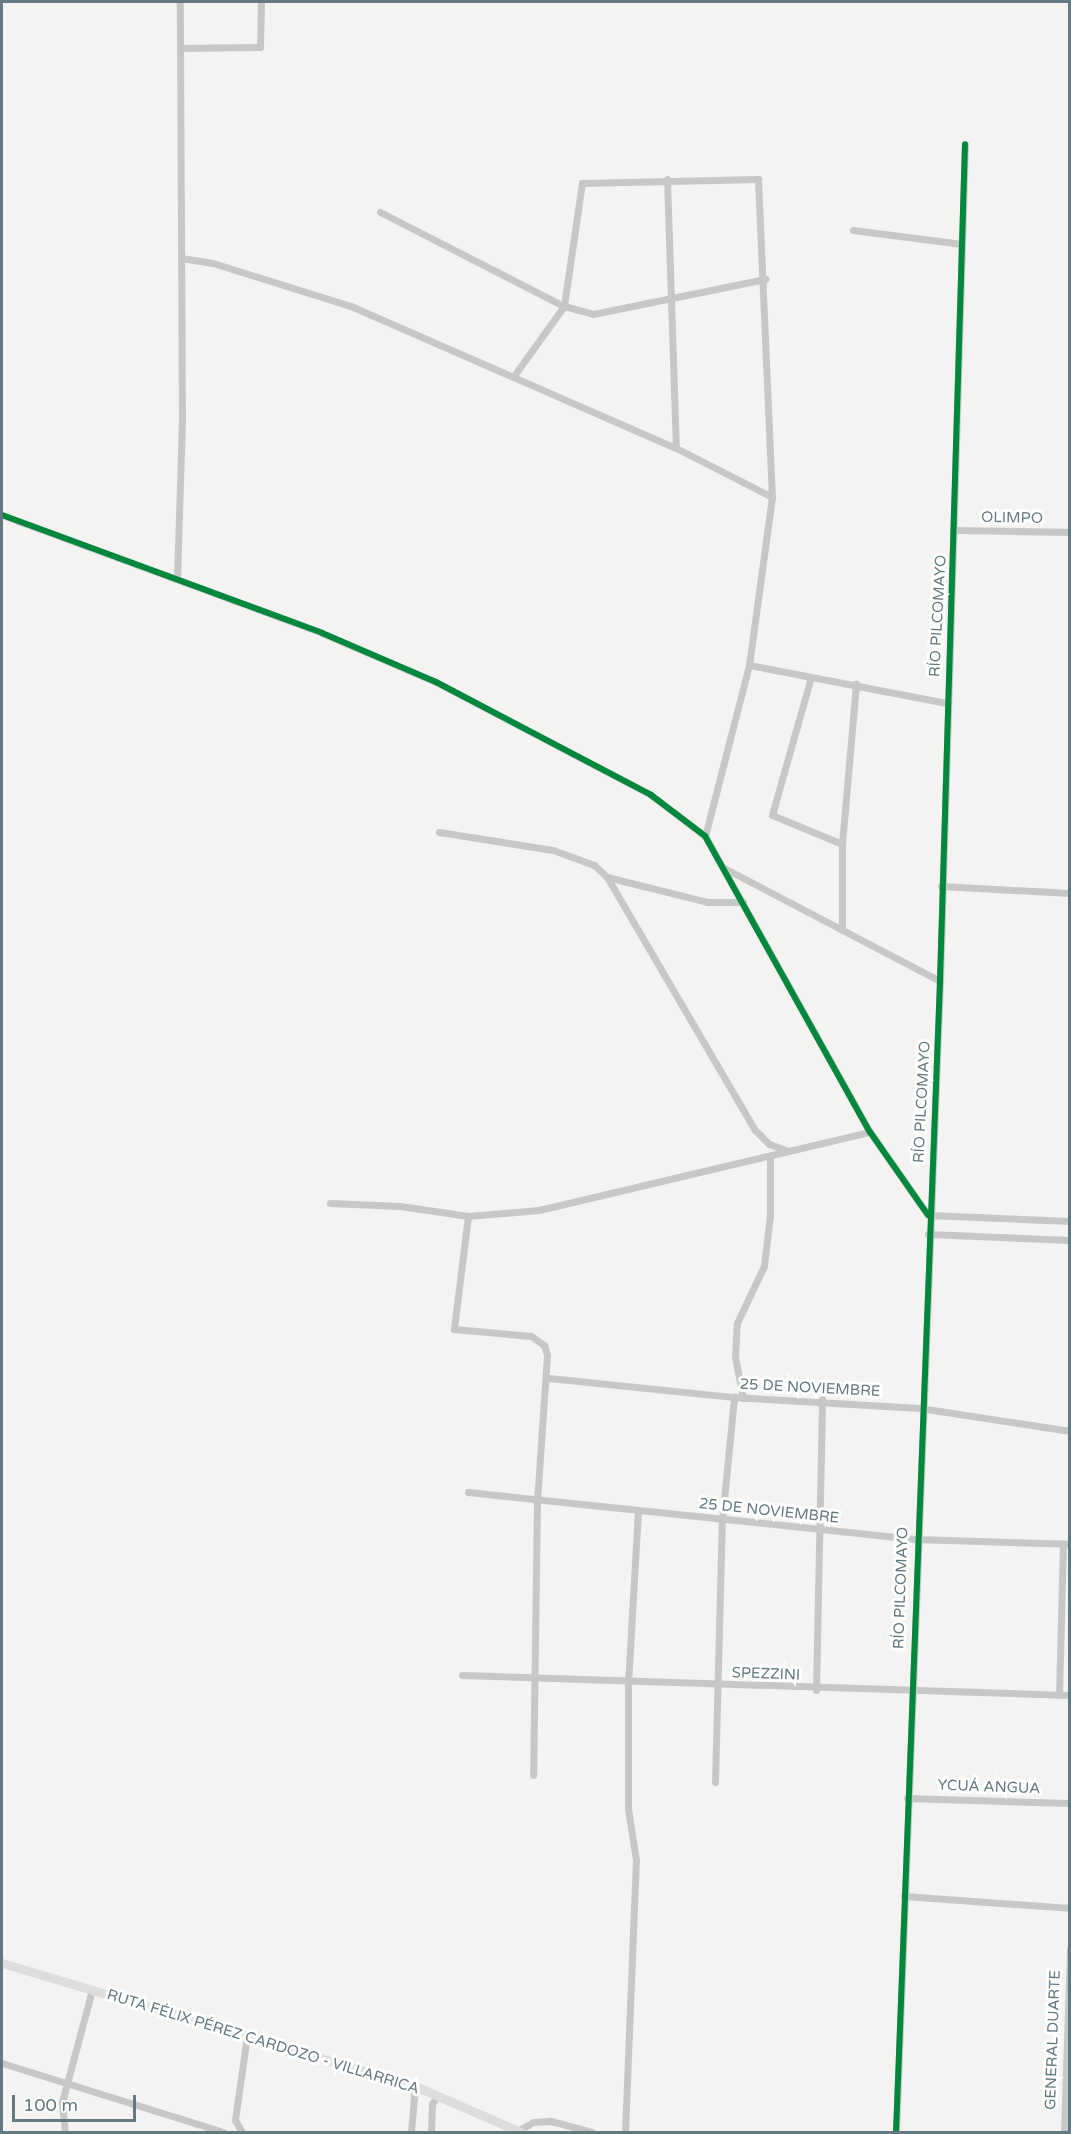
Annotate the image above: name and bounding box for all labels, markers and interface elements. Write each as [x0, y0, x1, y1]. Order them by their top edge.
street label: OLIMPO [981, 508, 1043, 528]
street label: RÍO PILCOMAYO [926, 554, 950, 678]
street label: RÍO PILCOMAYO [910, 1040, 934, 1164]
street label: 25 DE NOVIEMBRE [739, 1375, 881, 1401]
street label: 25 DE NOVIEMBRE [698, 1495, 840, 1527]
street label: RÍO PILCOMAYO [890, 1527, 912, 1649]
street label: SPEZZINI [731, 1664, 801, 1684]
street label: YCUÁ ANGUA [937, 1776, 1041, 1798]
street label: GENERAL DUARTE [1042, 1970, 1064, 2110]
street label: RUTA FÉLIX PÉREZ CARDOZO - VILLARRICA [105, 1986, 421, 2098]
scale bar [15, 2083, 140, 2121]
text: 100 m [23, 2094, 78, 2116]

